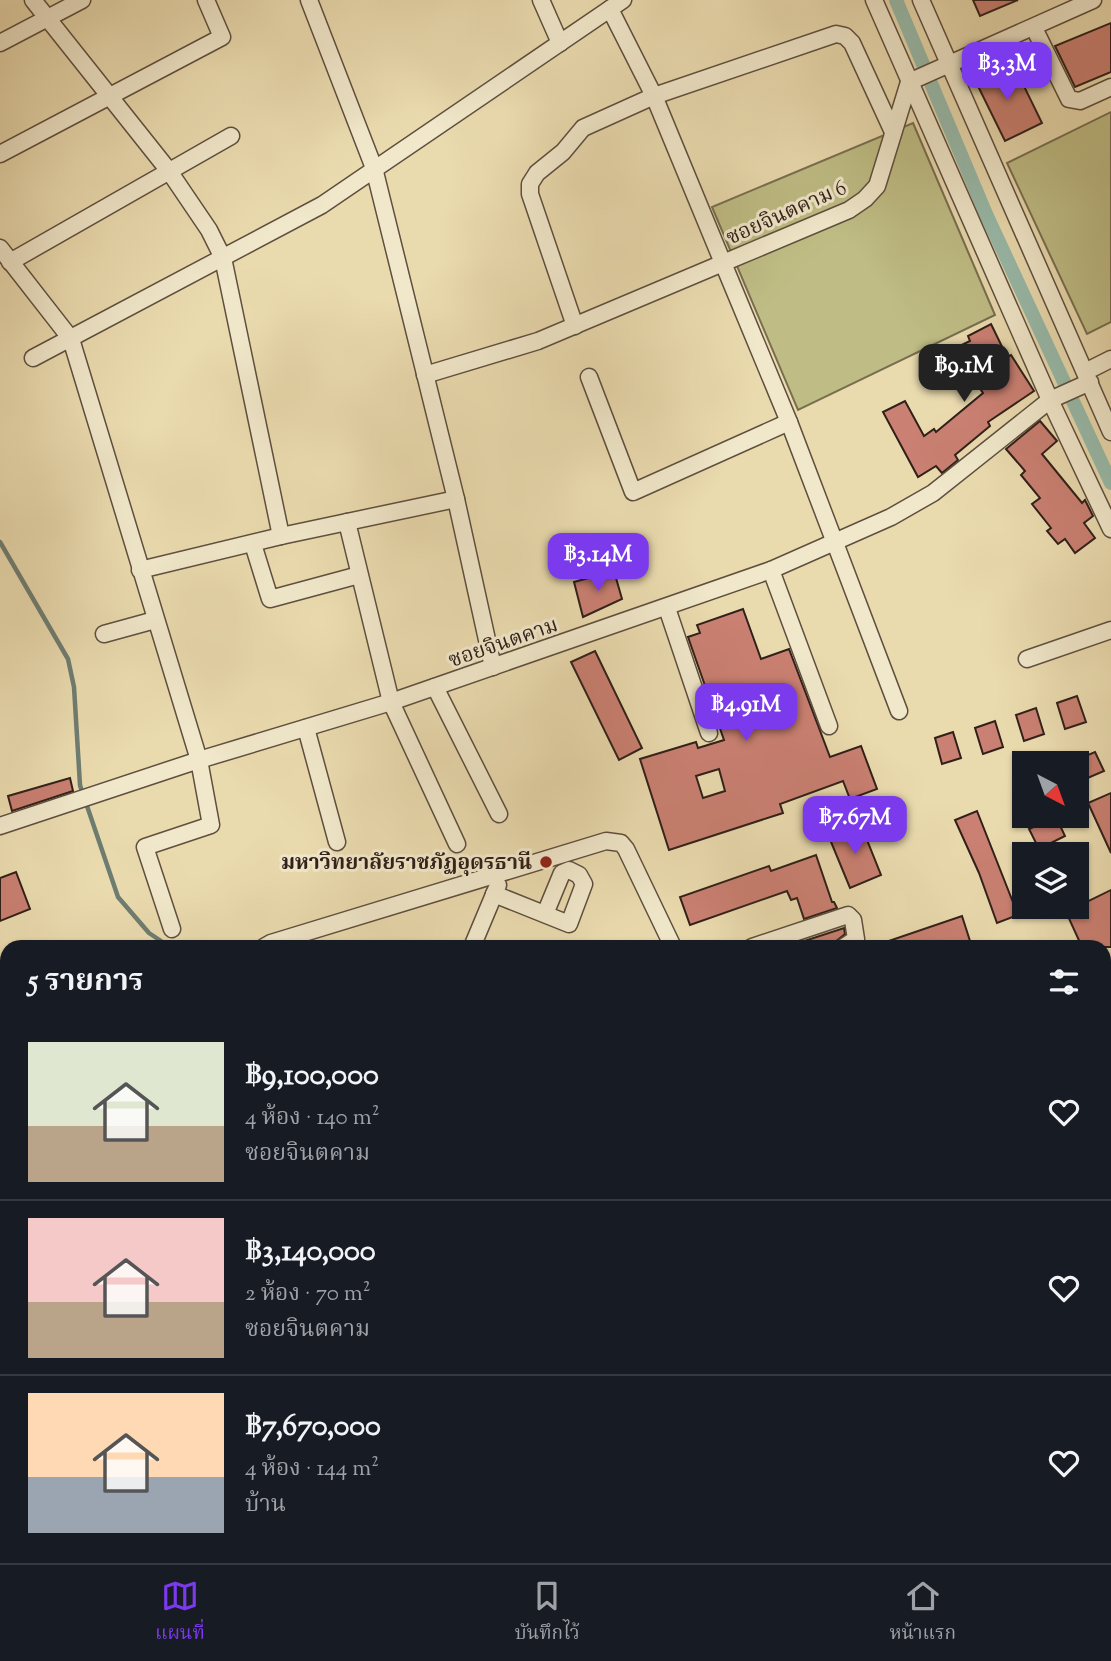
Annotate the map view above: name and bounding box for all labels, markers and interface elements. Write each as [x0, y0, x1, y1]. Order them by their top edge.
pin: ฿3.3M [958, 42, 1056, 102]
text: ฿3.3M [978, 48, 1036, 81]
street label: ซอยจินตคาม 6 [722, 174, 852, 254]
pin: ฿9.1M [915, 344, 1013, 404]
text: ฿9.1M [935, 350, 993, 383]
pin: ฿3.14M [541, 534, 655, 593]
text: ฿3.14M [564, 539, 632, 572]
street label: ซอยจินตคาม [445, 611, 563, 677]
pin: ฿4.91M [689, 684, 803, 743]
text: ฿4.91M [711, 689, 781, 722]
north arrow [1012, 751, 1088, 828]
map controls [1012, 751, 1089, 919]
pin: ฿7.67M [798, 796, 912, 856]
text: ฿7.67M [819, 802, 891, 835]
button: layers [1012, 842, 1089, 919]
place label: มหาวิทยาลัยราชภัฏอุดรธานี [281, 849, 532, 879]
marker: มหาวิทยาลัยราชภัฏอุดรธานี [538, 854, 554, 870]
text: 5 รายการ [28, 961, 144, 1004]
icon: filters [1045, 963, 1083, 1001]
text: ฿9,100,000 [245, 1055, 379, 1098]
icon: home [84, 1070, 168, 1154]
icon: heart [1045, 1093, 1083, 1131]
text: 4 ห้อง · 140 m² [245, 1102, 379, 1135]
text: ซอยจินตคาม [245, 1138, 370, 1171]
text: ฿3,140,000 [245, 1231, 376, 1274]
icon: home [84, 1246, 168, 1330]
icon: heart [1045, 1269, 1083, 1307]
text: 2 ห้อง · 70 m² [245, 1278, 371, 1311]
text: ซอยจินตคาม [245, 1314, 370, 1347]
text: ฿7,670,000 [245, 1406, 381, 1449]
icon: home [84, 1421, 168, 1505]
icon: heart [1045, 1444, 1083, 1482]
text: 4 ห้อง · 144 m² [245, 1453, 379, 1486]
text: บ้าน [245, 1489, 286, 1522]
tab: แผนที่ [155, 1577, 205, 1649]
tab: บันทึกไว้ [515, 1577, 580, 1649]
tab: หน้าแรก [890, 1577, 956, 1649]

